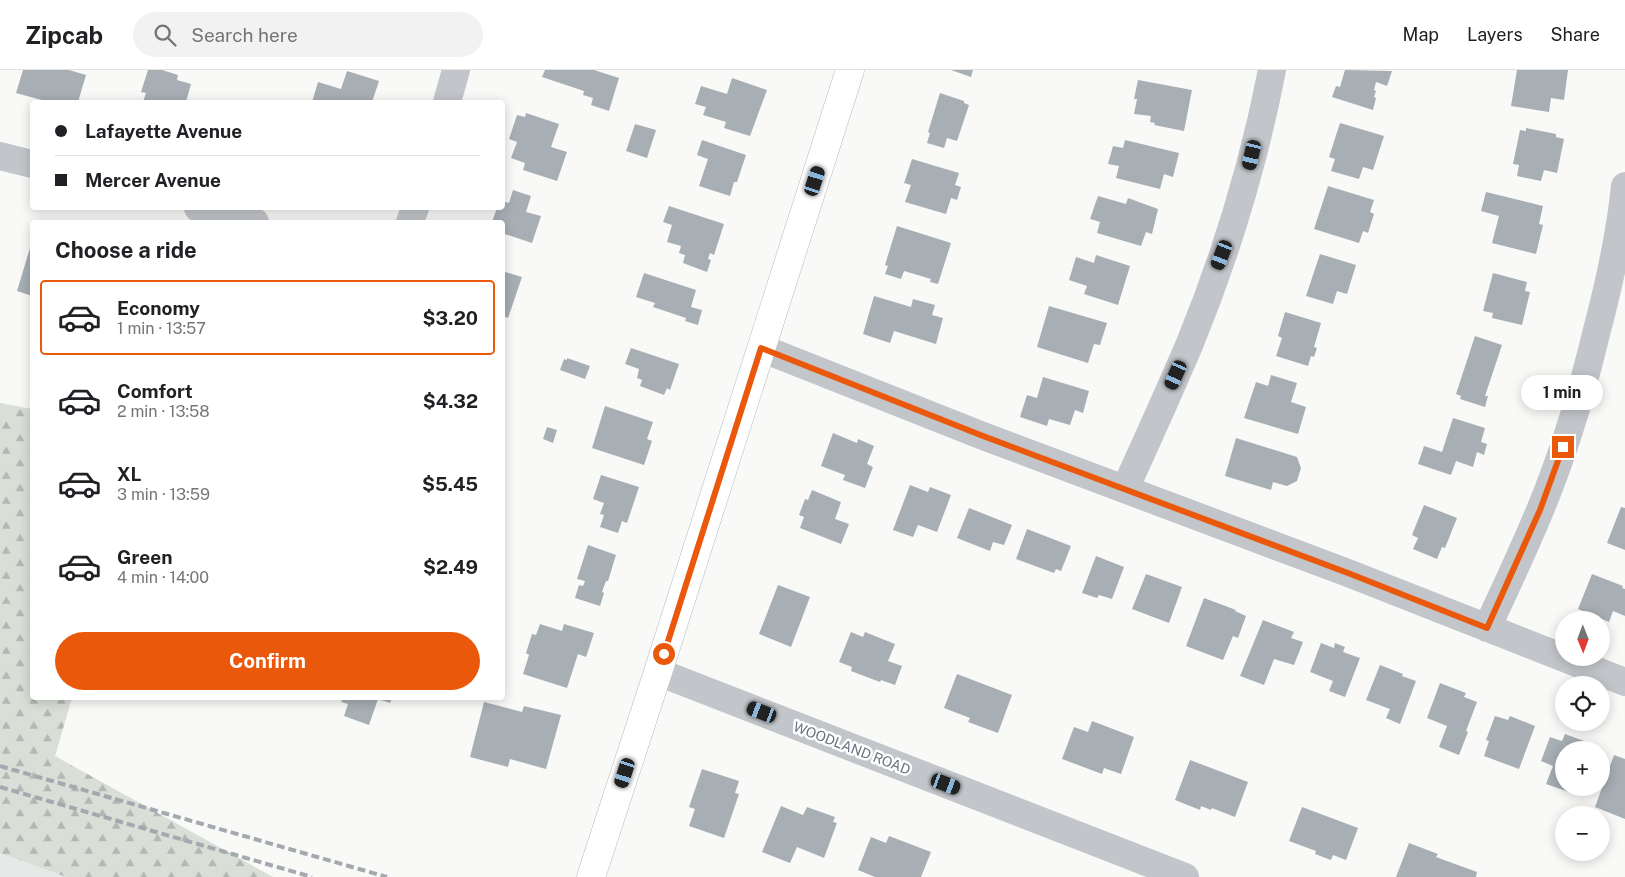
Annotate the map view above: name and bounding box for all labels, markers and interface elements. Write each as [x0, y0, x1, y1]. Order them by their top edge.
search box [133, 12, 483, 57]
text: Zipcab [25, 21, 103, 49]
icon: search [151, 21, 179, 49]
text: Search here [191, 24, 298, 46]
text: Map [1403, 24, 1439, 45]
text: Layers [1467, 24, 1523, 45]
text: Share [1551, 24, 1600, 45]
text: Lafayette Avenue [85, 120, 242, 142]
car [1241, 139, 1262, 171]
car [803, 164, 826, 198]
text: Mercer Avenue [85, 169, 221, 191]
text: Choose a ride [55, 237, 197, 263]
car [1209, 238, 1234, 272]
icon: car [57, 295, 102, 340]
text: Economy [117, 297, 200, 319]
text: $3.20 [423, 307, 478, 329]
text: 1 min · 13:57 [117, 319, 206, 338]
car [1163, 358, 1188, 392]
callout: 1 min [1522, 374, 1604, 410]
icon: car [57, 378, 102, 423]
text: Comfort [117, 380, 193, 402]
text: 1 min [1543, 383, 1581, 402]
text: $4.32 [423, 390, 478, 412]
text: 2 min · 13:58 [117, 402, 210, 421]
route end [1552, 436, 1574, 458]
icon: car [57, 461, 102, 506]
text: XL [117, 463, 142, 485]
text: $5.45 [422, 473, 478, 495]
text: 3 min · 13:59 [117, 485, 210, 504]
icon: car [57, 544, 102, 589]
text: Green [117, 546, 172, 568]
text: $2.49 [423, 556, 478, 578]
text: 4 min · 14:00 [117, 568, 209, 587]
north arrow [1555, 611, 1610, 666]
map controls [1555, 611, 1610, 861]
button: Confirm [55, 632, 480, 690]
route start [653, 643, 675, 665]
button: locate [1555, 676, 1610, 731]
car [745, 700, 778, 724]
street label: WOODLAND ROAD [791, 718, 913, 778]
button: + [1555, 741, 1610, 796]
car [613, 756, 636, 790]
car [929, 772, 962, 796]
button: − [1555, 806, 1610, 861]

